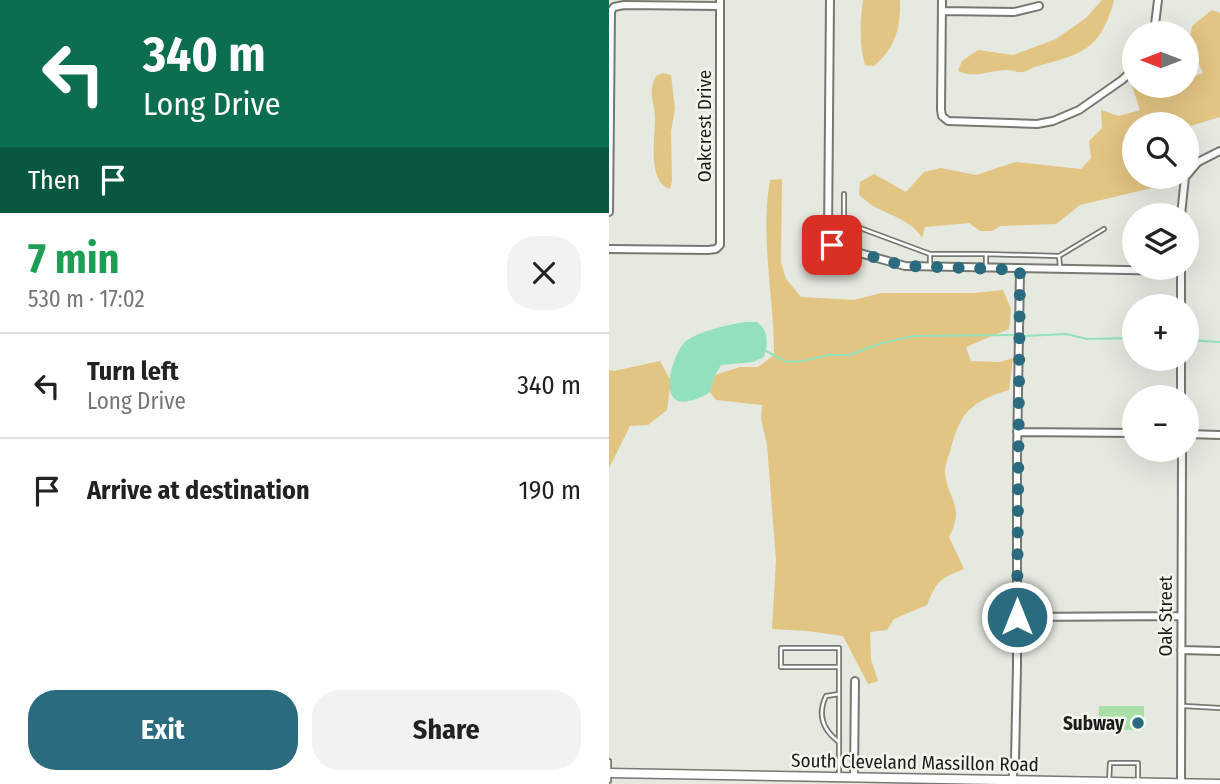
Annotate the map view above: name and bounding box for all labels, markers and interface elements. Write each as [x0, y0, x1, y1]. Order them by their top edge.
north arrow [1122, 21, 1199, 98]
map controls [1122, 21, 1199, 462]
text: 340 m [143, 25, 266, 84]
icon: left [28, 28, 119, 119]
street label: Oakcrest Drive [693, 70, 716, 182]
text: Long Drive [143, 85, 280, 123]
button: search [1122, 112, 1199, 189]
icon: arrive [94, 161, 132, 199]
text: Then [28, 165, 80, 196]
button: layers [1122, 203, 1199, 280]
pin [802, 215, 862, 275]
icon: arrive [813, 226, 851, 264]
text: 7 min [28, 234, 120, 284]
button: close [507, 236, 581, 310]
text: 530 m · 17:02 [28, 285, 145, 313]
button: + [1122, 294, 1199, 371]
text: Turn left [87, 356, 179, 387]
icon: left [28, 367, 66, 405]
text: 340 m [517, 370, 581, 401]
button: − [1122, 385, 1199, 462]
text: Long Drive [87, 387, 186, 415]
icon: arrive [28, 472, 66, 510]
text: Arrive at destination [87, 475, 310, 506]
text: 190 m [519, 475, 581, 506]
street label: Oak Street [1154, 575, 1177, 657]
position arrow [980, 580, 1054, 654]
button: Exit [28, 690, 298, 770]
button: Share [312, 690, 581, 770]
place label: Subway [1063, 712, 1125, 735]
marker: Subway [1130, 715, 1146, 731]
street label: South Cleveland Massillon Road [791, 749, 1039, 776]

